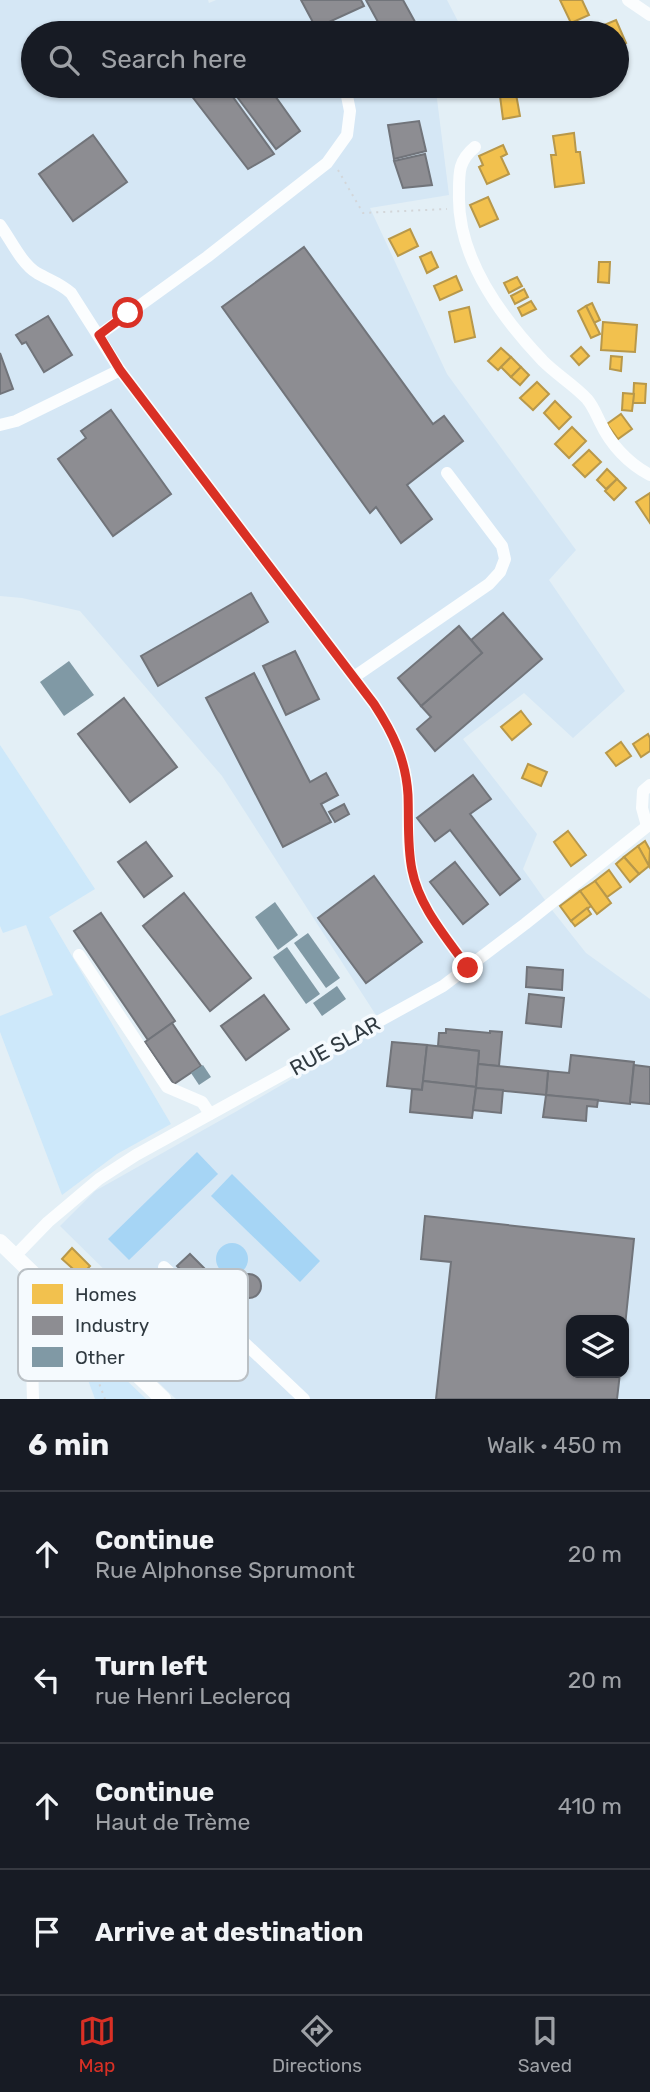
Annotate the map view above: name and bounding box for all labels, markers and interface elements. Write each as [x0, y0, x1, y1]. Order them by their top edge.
search box [21, 21, 629, 98]
icon: search [45, 41, 83, 79]
text: Search here [101, 44, 247, 75]
route start [112, 297, 143, 328]
route end [452, 952, 483, 983]
street label: RUE SLAR [285, 1011, 384, 1081]
legend [18, 1269, 248, 1381]
text: Homes [75, 1283, 137, 1306]
text: Industry [75, 1314, 149, 1337]
map controls [566, 1315, 629, 1378]
button: layers [566, 1315, 629, 1378]
text: Other [75, 1346, 126, 1369]
text: 6 min [28, 1427, 109, 1463]
text: Walk · 450 m [487, 1431, 622, 1459]
text: Continue [95, 1525, 214, 1556]
icon: ahead [28, 1535, 66, 1573]
text: 20 m [568, 1540, 622, 1568]
text: Rue Alphonse Sprumont [95, 1556, 355, 1584]
text: Turn left [95, 1651, 207, 1682]
icon: left [28, 1661, 66, 1699]
text: 20 m [568, 1666, 622, 1694]
text: rue Henri Leclercq [95, 1682, 291, 1710]
text: Continue [95, 1777, 214, 1808]
icon: ahead [28, 1787, 66, 1825]
text: 410 m [558, 1792, 622, 1820]
text: Haut de Trème [95, 1808, 250, 1836]
icon: arrive [28, 1913, 66, 1951]
text: Arrive at destination [95, 1917, 363, 1948]
tab: Map [78, 2012, 116, 2077]
tab: Directions [272, 2012, 362, 2077]
tab: Saved [518, 2012, 572, 2077]

